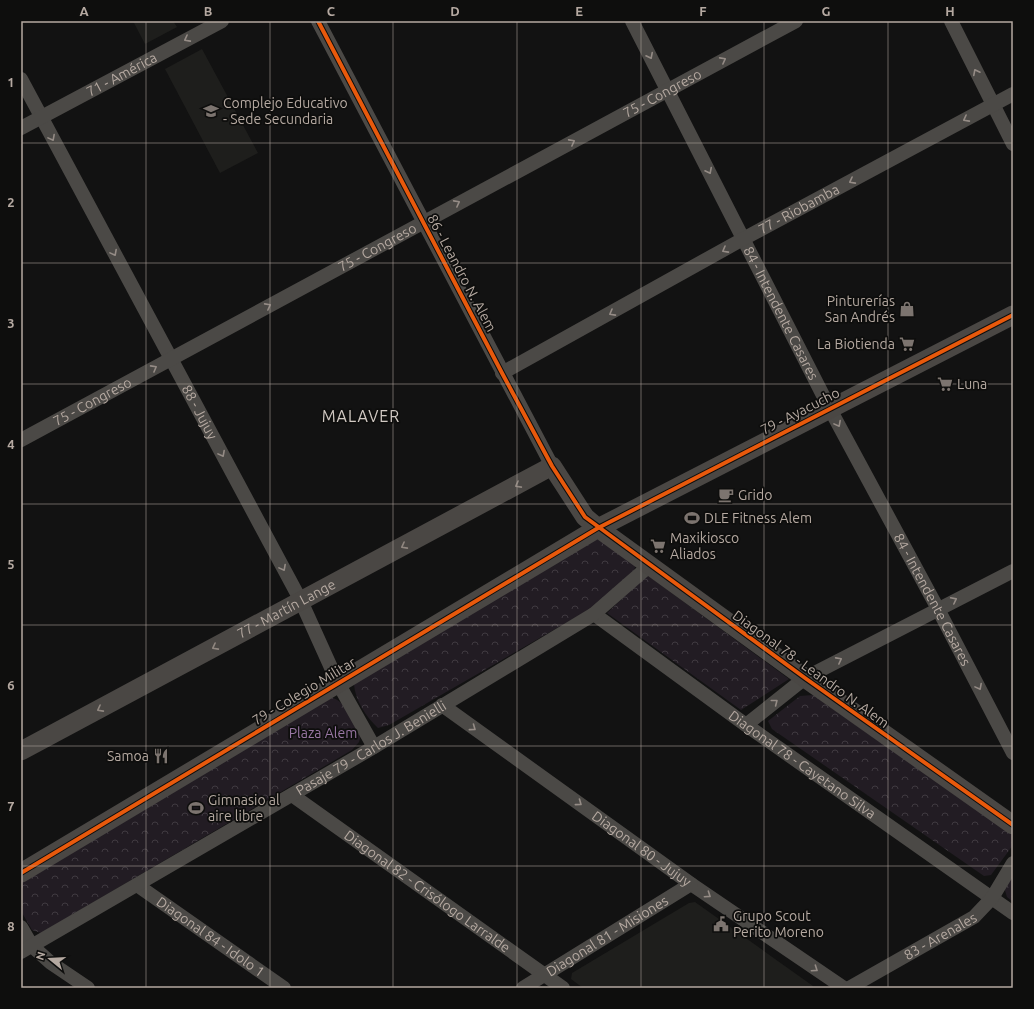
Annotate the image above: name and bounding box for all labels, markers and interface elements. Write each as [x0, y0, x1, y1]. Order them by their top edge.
text: A [79, 4, 89, 18]
text: B [204, 4, 213, 18]
text: C [327, 4, 336, 18]
text: D [450, 4, 460, 18]
text: E [575, 4, 583, 18]
text: F [699, 4, 707, 18]
text: G [822, 4, 831, 18]
text: H [945, 4, 955, 18]
one-way arrow [184, 35, 191, 42]
street label: 71 - América [84, 49, 160, 100]
one-way arrow [645, 51, 653, 59]
one-way arrow [719, 58, 726, 65]
street label: 75 - Congreso [620, 66, 704, 121]
one-way arrow [973, 68, 981, 76]
text: 1 [7, 75, 15, 89]
place label: Complejo Educativo - Sede Secundaria [223, 95, 348, 127]
school or university icon: Complejo Educativo - Sede Secundaria [202, 102, 220, 120]
one-way arrow [963, 114, 970, 122]
one-way arrow [48, 134, 55, 142]
one-way arrow [567, 139, 575, 146]
one-way arrow [704, 167, 712, 175]
one-way arrow [849, 176, 856, 184]
street label: 77 - Riobamba [755, 181, 842, 237]
text: 2 [7, 195, 15, 209]
one-way arrow [453, 200, 460, 208]
street label: 86 - Leandro N. Alem [424, 212, 500, 334]
street label: 75 - Congreso [335, 220, 419, 275]
street label: 84 - Intendente Casares [740, 244, 822, 383]
one-way arrow [722, 245, 729, 252]
one-way arrow [109, 249, 116, 256]
place label: Pinturerías San Andrés [825, 293, 895, 325]
shop icon: Pinturerías San Andrés [898, 300, 916, 318]
one-way arrow [264, 303, 271, 311]
one-way arrow [609, 308, 616, 316]
text: 3 [7, 316, 15, 330]
supermarket icon: La Biotienda [898, 335, 916, 353]
place label: La Biotienda [817, 336, 895, 352]
one-way arrow [150, 365, 157, 372]
street label: 75 - Congreso [50, 374, 134, 429]
supermarket icon: Luna [936, 375, 954, 393]
place label: Luna [957, 376, 987, 392]
street label: 88 - Jujuy [179, 382, 221, 442]
street label: 79 - Ayacucho [758, 384, 842, 438]
district label: MALAVER [322, 407, 400, 425]
one-way arrow [833, 420, 841, 428]
text: 4 [7, 437, 15, 451]
one-way arrow [217, 450, 224, 457]
one-way arrow [515, 480, 522, 488]
cafe icon: Grido [717, 486, 735, 504]
place label: Grido [738, 487, 772, 503]
sports icon: DLE Fitness Alem [683, 509, 701, 527]
place label: DLE Fitness Alem [704, 510, 812, 526]
place label: Maxikiosco Aliados [670, 530, 739, 562]
street label: 84 - Intendente Casares [891, 531, 974, 669]
supermarket icon: Maxikiosco Aliados [649, 537, 667, 555]
one-way arrow [400, 542, 408, 549]
text: 5 [7, 557, 15, 571]
one-way arrow [279, 564, 286, 571]
street label: 77 - Martín Lange [234, 576, 338, 642]
one-way arrow [950, 598, 958, 605]
street label: Diagonal 78 - Leandro N. Alem [730, 607, 892, 731]
one-way arrow [212, 643, 219, 650]
street label: 79 - Colegio Militar [249, 653, 359, 728]
one-way arrow [835, 658, 842, 665]
text: 6 [7, 678, 15, 692]
one-way arrow [974, 683, 982, 690]
street label: Pasaje 79 - Carlos J. Benielli [293, 697, 449, 799]
one-way arrow [771, 699, 778, 706]
one-way arrow [97, 704, 104, 711]
street label: Diagonal 78 - Cayetano Silva [726, 707, 879, 822]
one-way arrow [469, 723, 476, 730]
park label: Plaza Alem [289, 725, 357, 741]
restaurant icon: Samoa [152, 747, 170, 765]
place label: Samoa [107, 748, 149, 764]
place label: Gimnasio al aire libre [208, 792, 280, 824]
one-way arrow [575, 798, 582, 805]
text: 7 [7, 799, 15, 813]
sports icon: Gimnasio al aire libre [187, 799, 205, 817]
street label: Diagonal 80 - Jujuy [589, 808, 695, 890]
street label: Diagonal 82 - Crisólogo Larralde [341, 827, 513, 956]
one-way arrow [704, 890, 711, 898]
street label: Diagonal 81 - Misiones [543, 892, 671, 980]
street label: Diagonal 84 - Idolo 1 [154, 893, 268, 980]
place label: Grupo Scout Perito Moreno [733, 908, 824, 940]
street label: 83 - Arenales [901, 909, 980, 963]
public building icon: Grupo Scout Perito Moreno [712, 915, 730, 933]
text: 8 [7, 919, 15, 933]
north arrow [30, 939, 70, 979]
text: N [34, 950, 47, 962]
one-way arrow [811, 964, 818, 972]

